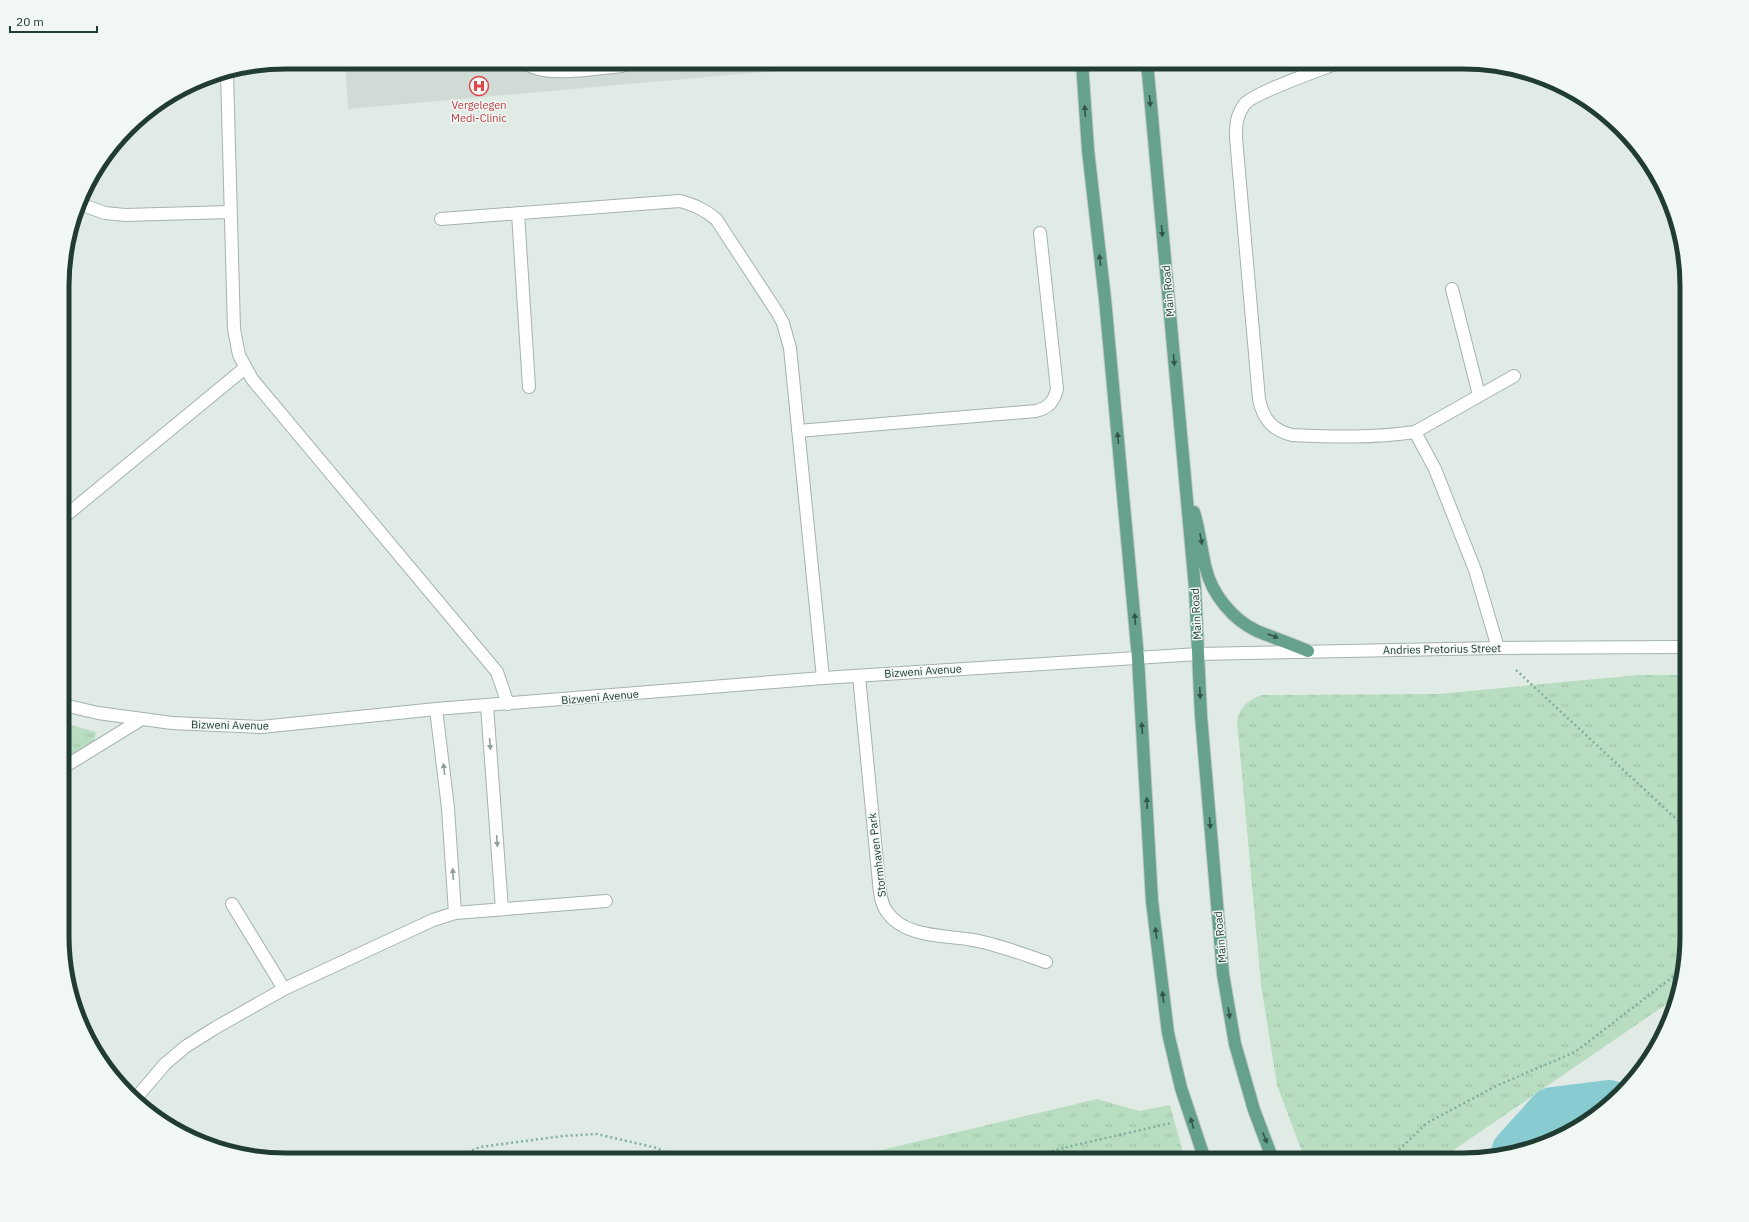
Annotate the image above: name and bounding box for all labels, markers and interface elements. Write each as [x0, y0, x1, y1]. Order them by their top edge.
scale bar [10, 8, 97, 34]
text: 20 m [16, 14, 44, 29]
hospital icon: Vergelegen Medi-Clinic [468, 75, 490, 97]
one-way arrow [1147, 95, 1154, 107]
place label: Vergelegen Medi-Clinic [451, 98, 507, 125]
one-way arrow [1082, 105, 1089, 117]
one-way arrow [1159, 225, 1166, 237]
one-way arrow [1097, 254, 1104, 266]
street label: Main Road [1159, 265, 1177, 317]
one-way arrow [1171, 354, 1178, 366]
one-way arrow [1115, 432, 1122, 444]
one-way arrow [1198, 533, 1204, 545]
street label: Main Road [1188, 588, 1204, 640]
one-way arrow [1132, 613, 1138, 625]
one-way arrow [1268, 634, 1280, 640]
street label: Andries Pretorius Street [1383, 641, 1501, 657]
street label: Bizweni Avenue [884, 661, 962, 681]
street label: Bizweni Avenue [561, 687, 639, 707]
one-way arrow [1196, 687, 1203, 699]
street label: Bizweni Avenue [191, 717, 269, 733]
one-way arrow [1139, 722, 1146, 734]
one-way arrow [486, 738, 493, 750]
one-way arrow [440, 763, 447, 775]
one-way arrow [1144, 796, 1150, 809]
street label: Stormhaven Park [865, 812, 889, 898]
one-way arrow [1206, 817, 1213, 829]
one-way arrow [494, 835, 500, 848]
one-way arrow [450, 867, 456, 880]
street label: Main Road [1211, 911, 1229, 963]
one-way arrow [1153, 927, 1159, 939]
one-way arrow [1160, 991, 1167, 1003]
one-way arrow [1227, 1007, 1233, 1019]
one-way arrow [1189, 1117, 1195, 1129]
one-way arrow [1262, 1132, 1268, 1144]

